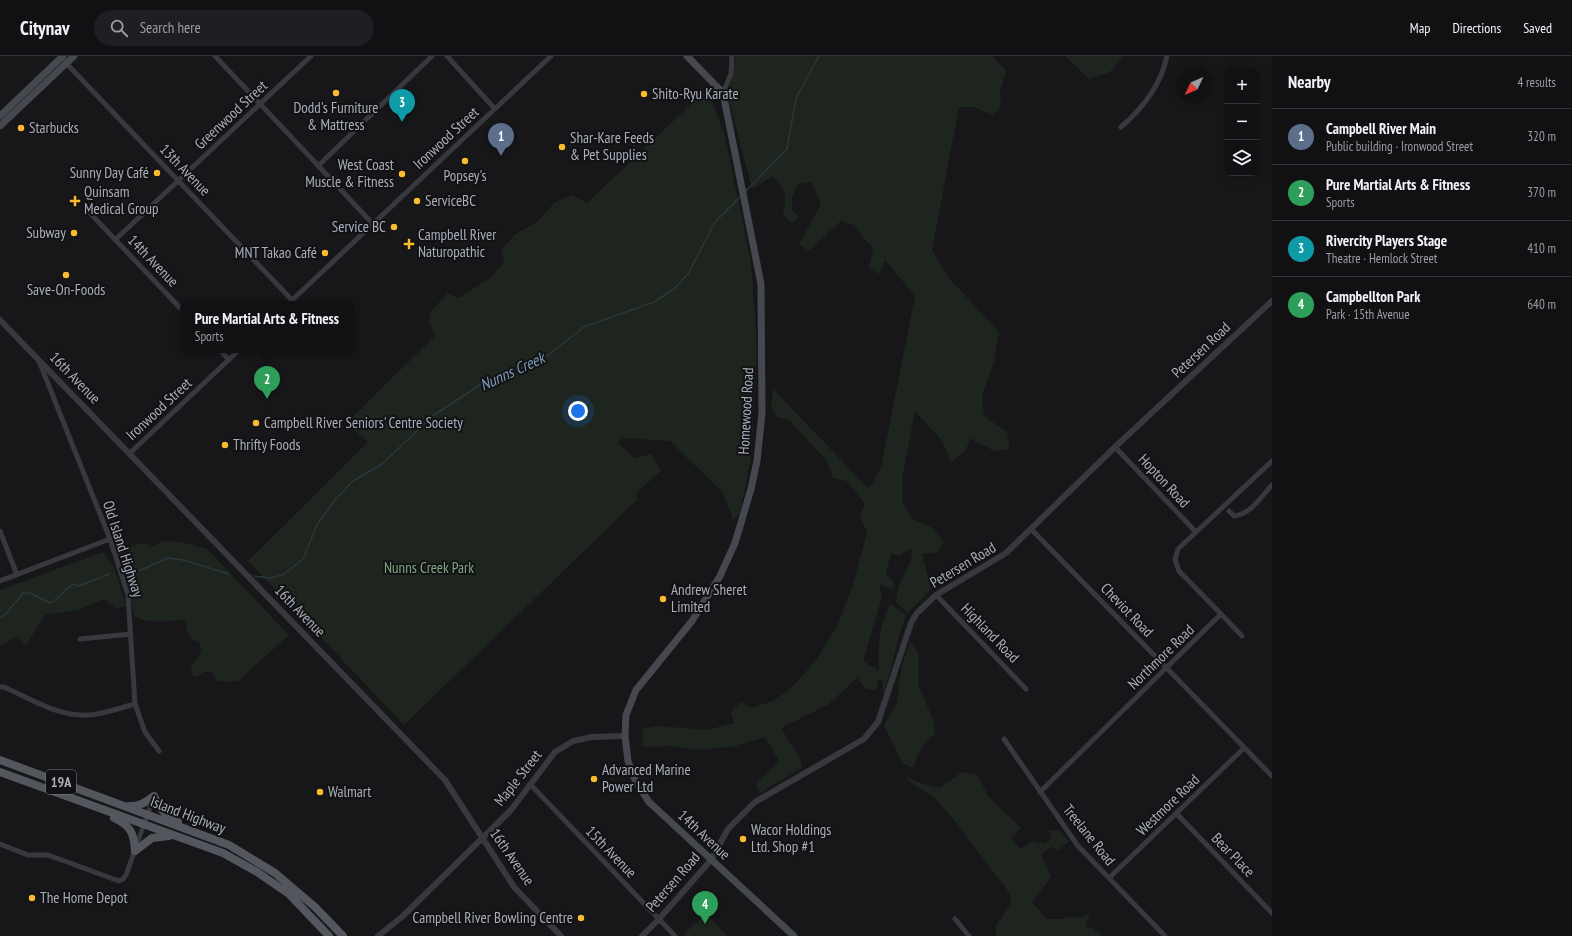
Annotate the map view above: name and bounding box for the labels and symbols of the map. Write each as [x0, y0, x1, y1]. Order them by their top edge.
north arrow [1176, 68, 1212, 104]
street label: Greenwood Street [190, 76, 271, 153]
place label: Shito-Ryu Karate [652, 84, 739, 103]
marker: Dodd's Furniture & Mattress [331, 88, 341, 98]
pin: 3 [389, 89, 415, 122]
marker: Shito-Ryu Karate [639, 89, 649, 99]
place label: Dodd's Furniture & Mattress [293, 98, 379, 134]
street label: Ironwood Street [409, 102, 483, 173]
place label: Starbucks [29, 118, 79, 137]
marker: Starbucks [16, 123, 26, 133]
pin: 1 [488, 123, 514, 156]
place label: Shar-Kare Feeds & Pet Supplies [570, 128, 654, 164]
street label: 13th Avenue [156, 140, 215, 200]
marker: Shar-Kare Feeds & Pet Supplies [557, 142, 567, 152]
place label: West Coast Muscle & Fitness [305, 155, 394, 191]
marker: Popsey's [460, 156, 470, 166]
place label: Sunny Day Café [70, 163, 149, 182]
place label: Popsey's [444, 166, 487, 185]
marker: Sunny Day Café [152, 168, 162, 178]
marker: West Coast Muscle & Fitness [397, 169, 407, 179]
place label: Quinsam Medical Group [84, 182, 159, 218]
place label: ServiceBC [425, 191, 476, 210]
marker: Quinsam Medical Group [69, 195, 81, 207]
marker: ServiceBC [412, 196, 422, 206]
place label: Service BC [332, 217, 386, 236]
marker: Service BC [389, 222, 399, 232]
place label: Subway [26, 223, 66, 242]
place label: Campbell River Naturopathic [418, 225, 497, 261]
marker: Subway [69, 228, 79, 238]
street label: 14th Avenue [124, 231, 183, 291]
marker: Campbell River Naturopathic [403, 238, 415, 250]
place label: MNT Takao Café [235, 243, 317, 262]
marker: MNT Takao Café [320, 248, 330, 258]
marker: Save-On-Foods [61, 270, 71, 280]
place label: Save-On-Foods [27, 280, 105, 299]
street label: Petersen Road [1167, 318, 1234, 382]
water label: Nunns Creek [476, 347, 549, 395]
street label: 16th Avenue [46, 348, 105, 408]
pin: 2 [254, 366, 280, 399]
street label: Homewood Road [734, 367, 757, 455]
street label: Ironwood Street [122, 373, 196, 444]
your location [568, 401, 588, 421]
place label: Campbell River Seniors' Centre Society [264, 413, 463, 432]
marker: Campbell River Seniors' Centre Society [251, 418, 261, 428]
place label: Thrifty Foods [233, 435, 301, 454]
marker: Thrifty Foods [220, 440, 230, 450]
street label: Hopton Road [1135, 450, 1194, 512]
street label: Old Island Highway [99, 498, 148, 600]
street label: Petersen Road [926, 538, 999, 592]
park label: Nunns Creek Park [384, 558, 474, 577]
street label: Cheviot Road [1097, 579, 1158, 641]
place label: Andrew Sheret Limited [671, 580, 747, 616]
street label: 16th Avenue [271, 581, 330, 641]
marker: Andrew Sheret Limited [658, 594, 668, 604]
street label: Highland Road [957, 599, 1023, 666]
street label: Northmore Road [1123, 620, 1198, 693]
street label: Maple Street [490, 746, 545, 810]
place label: Advanced Marine Power Ltd [602, 760, 691, 796]
road number: 19A [46, 770, 76, 794]
street label: Westmore Road [1132, 770, 1203, 839]
marker: Advanced Marine Power Ltd [589, 774, 599, 784]
place label: Walmart [328, 782, 371, 801]
marker: Walmart [315, 787, 325, 797]
street label: Island Highway [148, 791, 229, 838]
street label: Treelane Road [1059, 800, 1120, 869]
street label: 14th Avenue [674, 806, 735, 864]
place label: Wacor Holdings Ltd. Shop #1 [751, 820, 831, 856]
street label: 15th Avenue [582, 822, 641, 882]
street label: 16th Avenue [486, 825, 539, 889]
street label: Bear Place [1208, 829, 1259, 881]
marker: Wacor Holdings Ltd. Shop #1 [738, 834, 748, 844]
street label: Petersen Road [641, 848, 704, 916]
place label: The Home Depot [40, 888, 128, 907]
pin: 4 [692, 891, 718, 924]
marker: The Home Depot [27, 893, 37, 903]
place label: Campbell River Bowling Centre [412, 908, 573, 927]
marker: Campbell River Bowling Centre [576, 913, 586, 923]

